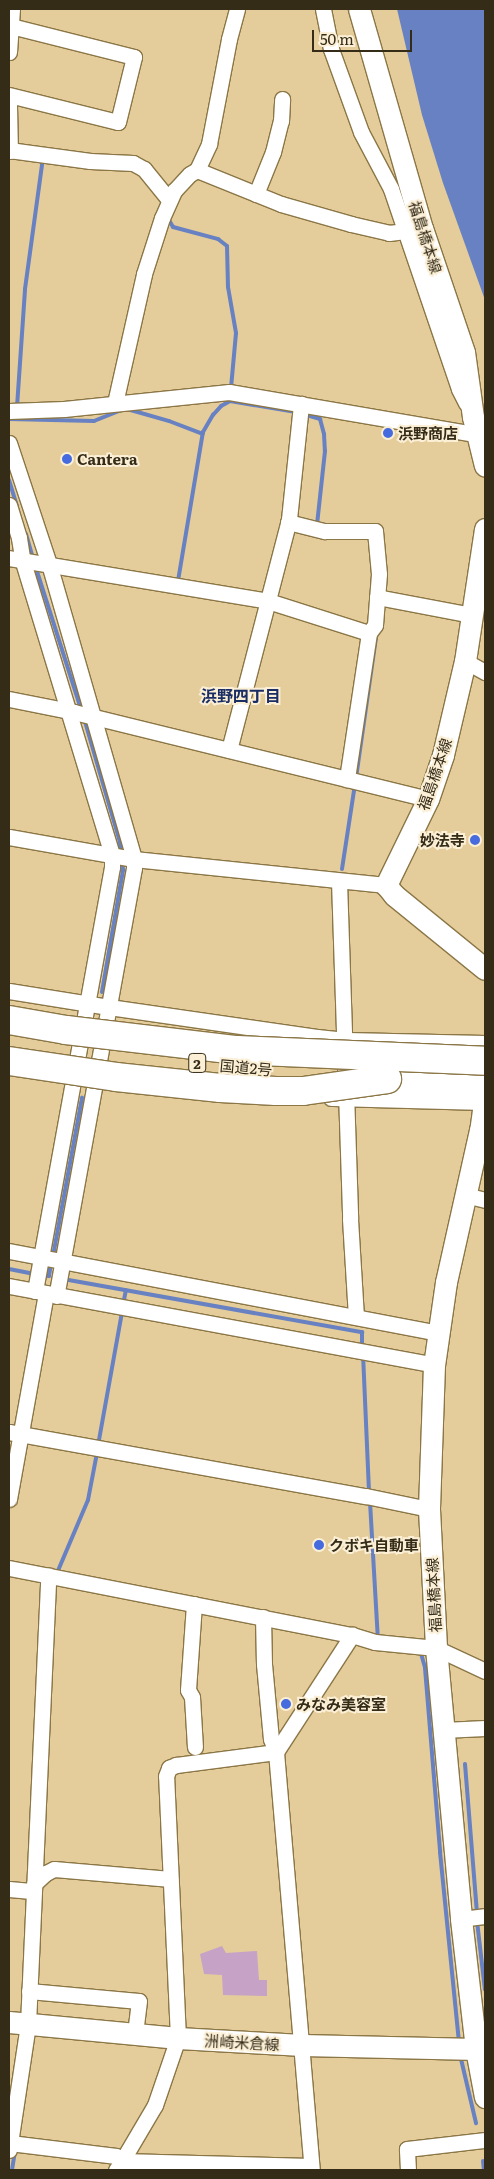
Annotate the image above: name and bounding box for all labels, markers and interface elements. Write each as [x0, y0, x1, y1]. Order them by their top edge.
scale bar [314, 20, 414, 52]
text: 50 m [320, 27, 354, 50]
street label: 福島橋本線 [406, 199, 446, 275]
place label: 浜野商店 [398, 424, 458, 442]
marker: 浜野商店 [382, 427, 394, 439]
place label: Cantera [77, 450, 138, 468]
marker: Cantera [61, 453, 73, 465]
district label: 浜野四丁目 [201, 685, 281, 705]
street label: 福島橋本線 [413, 736, 455, 812]
place label: 妙法寺 [420, 831, 465, 849]
marker: 妙法寺 [469, 834, 481, 846]
road number: 2 [187, 1052, 207, 1074]
street label: 国道2号 [219, 1056, 273, 1078]
place label: クボキ自動車 [329, 1536, 419, 1554]
marker: クボキ自動車 [313, 1539, 325, 1551]
street label: 福島橋本線 [422, 1557, 444, 1633]
place label: みなみ美容室 [296, 1695, 386, 1713]
marker: みなみ美容室 [280, 1698, 292, 1710]
street label: 洲崎米倉線 [204, 2031, 280, 2053]

